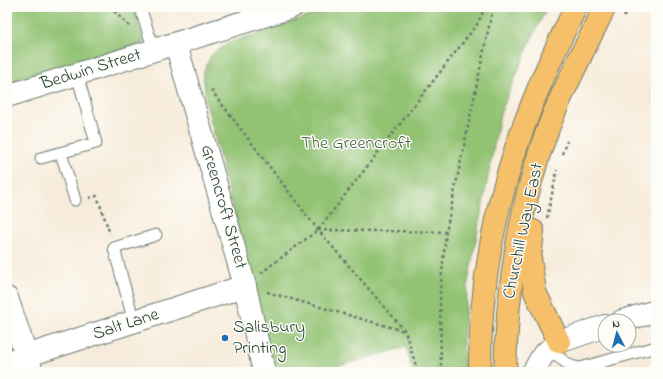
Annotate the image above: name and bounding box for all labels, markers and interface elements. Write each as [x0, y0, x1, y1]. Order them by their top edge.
street label: Bedwin Street [36, 42, 145, 98]
park label: The Greencroft [301, 131, 411, 157]
street label: Greencroft Street [193, 142, 253, 272]
street label: Churchill Way East [497, 161, 551, 301]
street label: Salt Lane [90, 302, 163, 348]
north arrow [597, 313, 637, 353]
place label: Salisbury Printing [233, 315, 305, 363]
text: N [612, 316, 621, 332]
marker: Salisbury Printing [220, 333, 230, 343]

